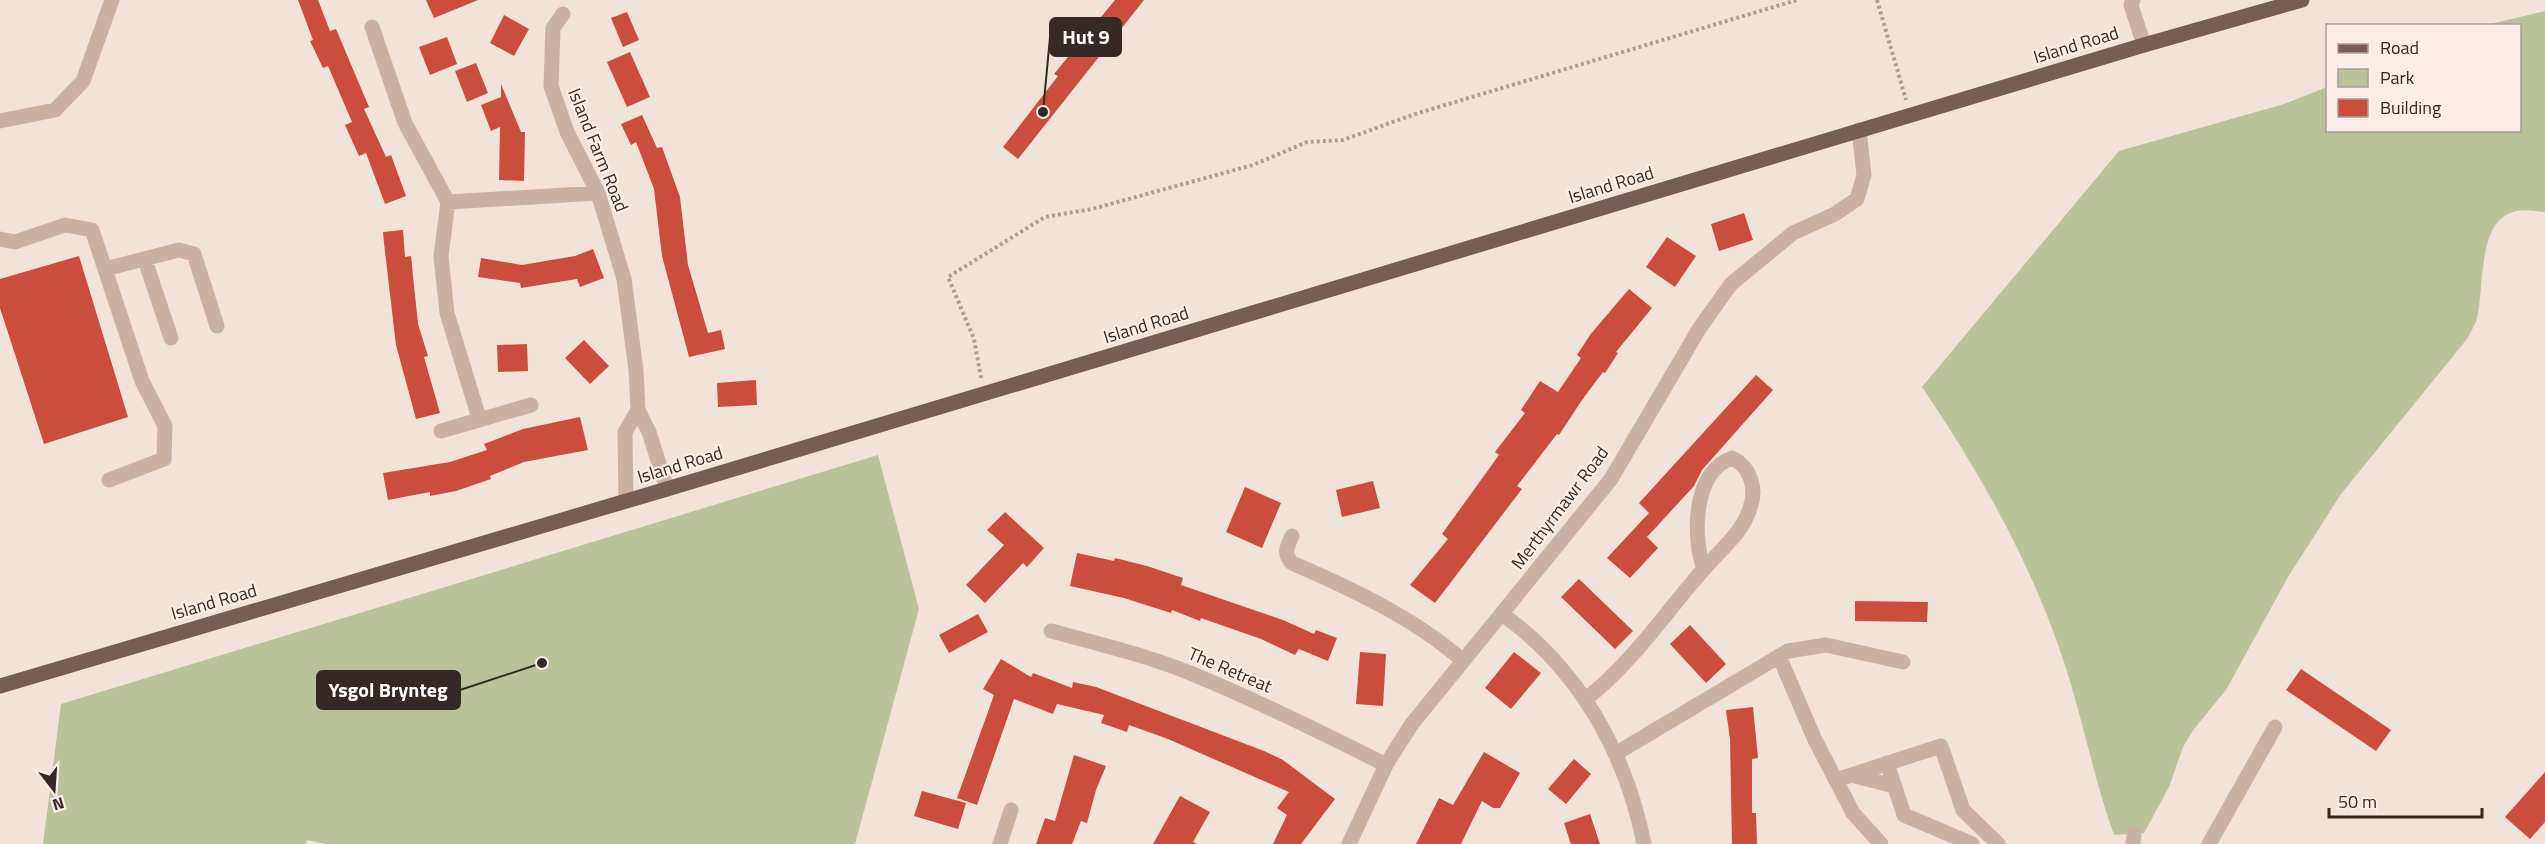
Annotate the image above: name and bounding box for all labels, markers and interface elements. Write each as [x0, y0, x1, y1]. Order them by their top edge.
callout: Hut 9 [1050, 18, 1121, 56]
street label: Island Road [2030, 19, 2122, 70]
text: Hut 9 [1062, 21, 1110, 52]
legend [2326, 24, 2521, 132]
text: Road [2380, 34, 2419, 61]
text: Park [2380, 64, 2415, 91]
street label: Island Farm Road [561, 84, 636, 216]
text: Building [2380, 94, 2441, 121]
street label: Island Road [1565, 159, 1657, 210]
street label: Island Road [1100, 299, 1192, 350]
street label: Island Road [634, 439, 726, 490]
street label: Merthyrmawr Road [1504, 440, 1615, 575]
street label: Island Road [168, 576, 260, 627]
street label: The Retreat [1184, 640, 1277, 700]
callout: Ysgol Brynteg [317, 671, 460, 709]
text: Ysgol Brynteg [328, 674, 448, 705]
north arrow [24, 760, 84, 820]
scale bar [2329, 781, 2482, 819]
text: 50 m [2338, 788, 2377, 815]
text: N [50, 791, 67, 817]

